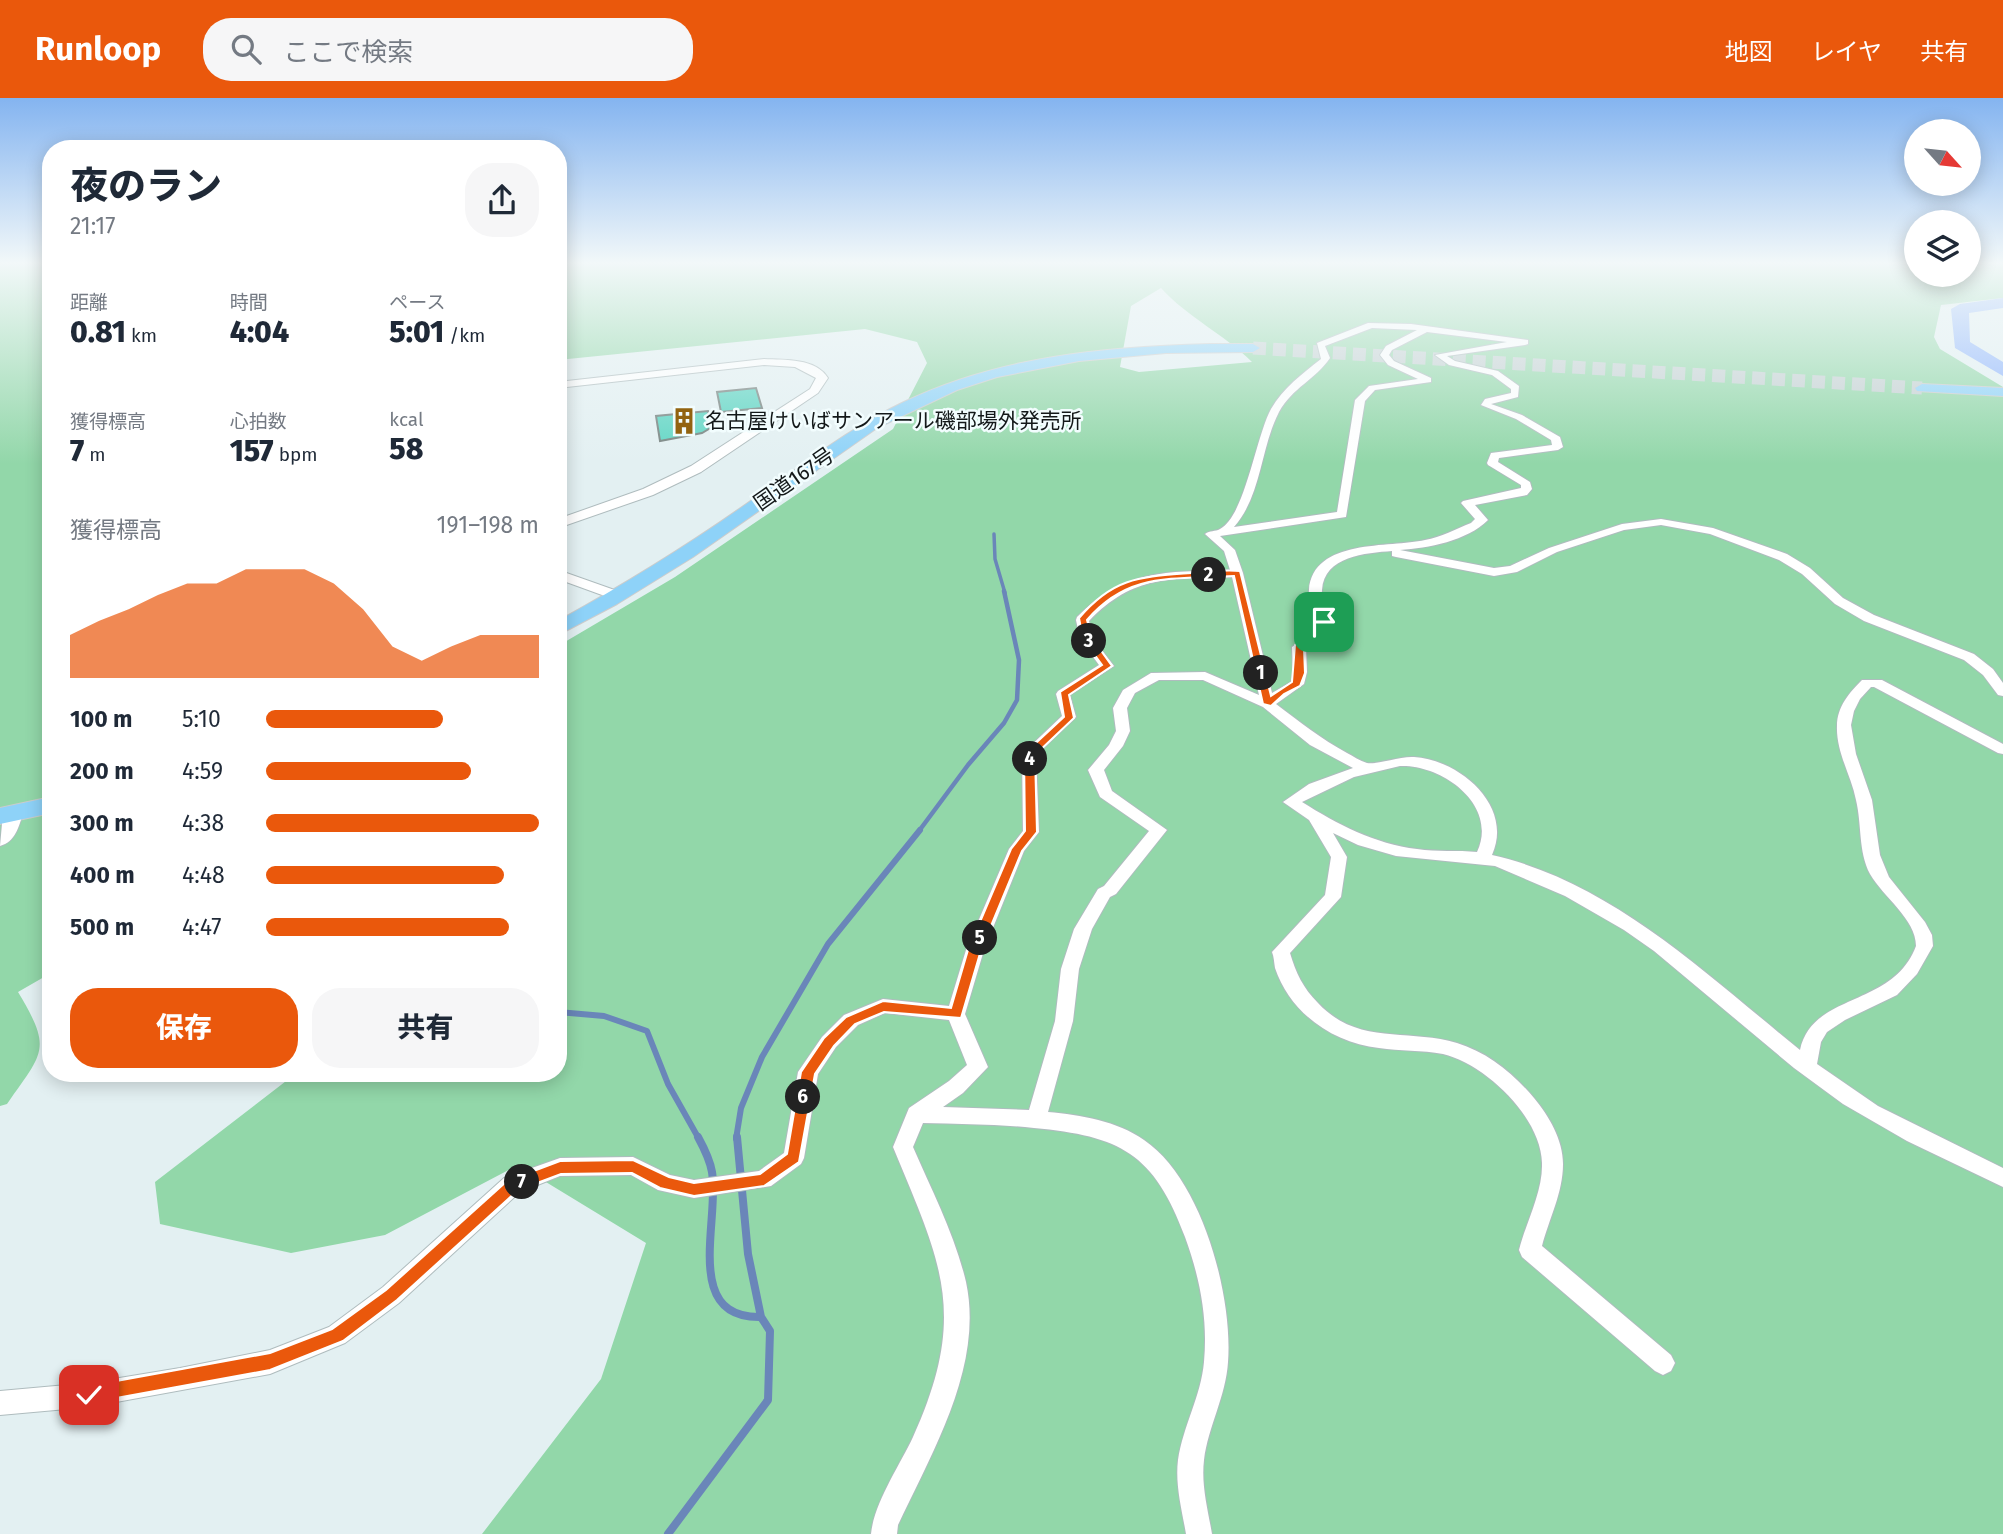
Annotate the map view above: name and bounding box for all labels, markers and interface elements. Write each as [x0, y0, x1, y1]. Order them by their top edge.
search box [203, 18, 693, 81]
text: Runloop [35, 29, 161, 69]
icon: search [227, 30, 265, 68]
text: ここで検索 [283, 37, 413, 68]
text: 地図 [1725, 38, 1773, 66]
text: レイヤ [1811, 38, 1882, 66]
text: 共有 [1920, 38, 1968, 66]
north arrow [1904, 119, 1981, 196]
map controls [1904, 119, 1981, 287]
text: 夜のラン [70, 163, 222, 209]
button: share [465, 163, 539, 237]
button: layers [1904, 210, 1981, 287]
text: 21:17 [70, 212, 116, 240]
text: 距離 [70, 291, 108, 314]
text: 時間 [230, 291, 268, 314]
text: ペース [389, 291, 445, 314]
text: 0.81 [70, 314, 126, 350]
text: 4:04 [230, 314, 289, 350]
text: 5:01 [389, 314, 444, 350]
text: km [126, 324, 157, 347]
text: /km [444, 324, 485, 347]
building icon: 名古屋けいばサンアール磯部場外発売所 [669, 406, 699, 436]
text: kcal [389, 408, 424, 431]
place label: 名古屋けいばサンアール磯部場外発売所 [705, 408, 1082, 434]
text: 獲得標高 [70, 410, 146, 433]
text: 心拍数 [230, 410, 287, 433]
text: 58 [389, 431, 423, 467]
text: 7 [70, 433, 84, 469]
text: 157 [230, 433, 274, 469]
street label: 国道167号 [749, 442, 839, 516]
text: m [84, 443, 106, 466]
text: bpm [274, 443, 318, 466]
text: 191–198 m [437, 511, 539, 539]
text: 獲得標高 [70, 516, 162, 544]
pin: 2 [1192, 558, 1226, 592]
text: 2 [1204, 563, 1213, 586]
pin [1294, 592, 1354, 652]
icon: arrive [1305, 603, 1343, 641]
pin: 3 [1072, 624, 1106, 658]
text: 3 [1084, 629, 1093, 652]
pin: 1 [1244, 656, 1278, 690]
text: 1 [1256, 661, 1265, 684]
text: 100 m [70, 705, 132, 733]
text: 5:10 [182, 705, 221, 733]
pin: 4 [1012, 742, 1048, 776]
text: 4 [1024, 747, 1035, 770]
text: 200 m [70, 757, 134, 785]
text: 4:59 [182, 757, 223, 785]
text: 300 m [70, 809, 134, 837]
text: 4:38 [182, 809, 224, 837]
text: 400 m [70, 861, 135, 889]
text: 4:48 [182, 861, 225, 889]
text: 500 m [70, 913, 134, 941]
text: 4:47 [182, 913, 222, 941]
pin: 5 [962, 920, 998, 956]
text: 5 [974, 926, 985, 949]
button: 保存 [70, 988, 298, 1068]
button: 共有 [312, 988, 539, 1068]
pin: 6 [786, 1080, 820, 1114]
text: 6 [797, 1085, 808, 1108]
pin: 7 [504, 1164, 540, 1200]
text: 7 [517, 1170, 526, 1193]
pin [59, 1365, 119, 1425]
icon: check [70, 1376, 108, 1414]

